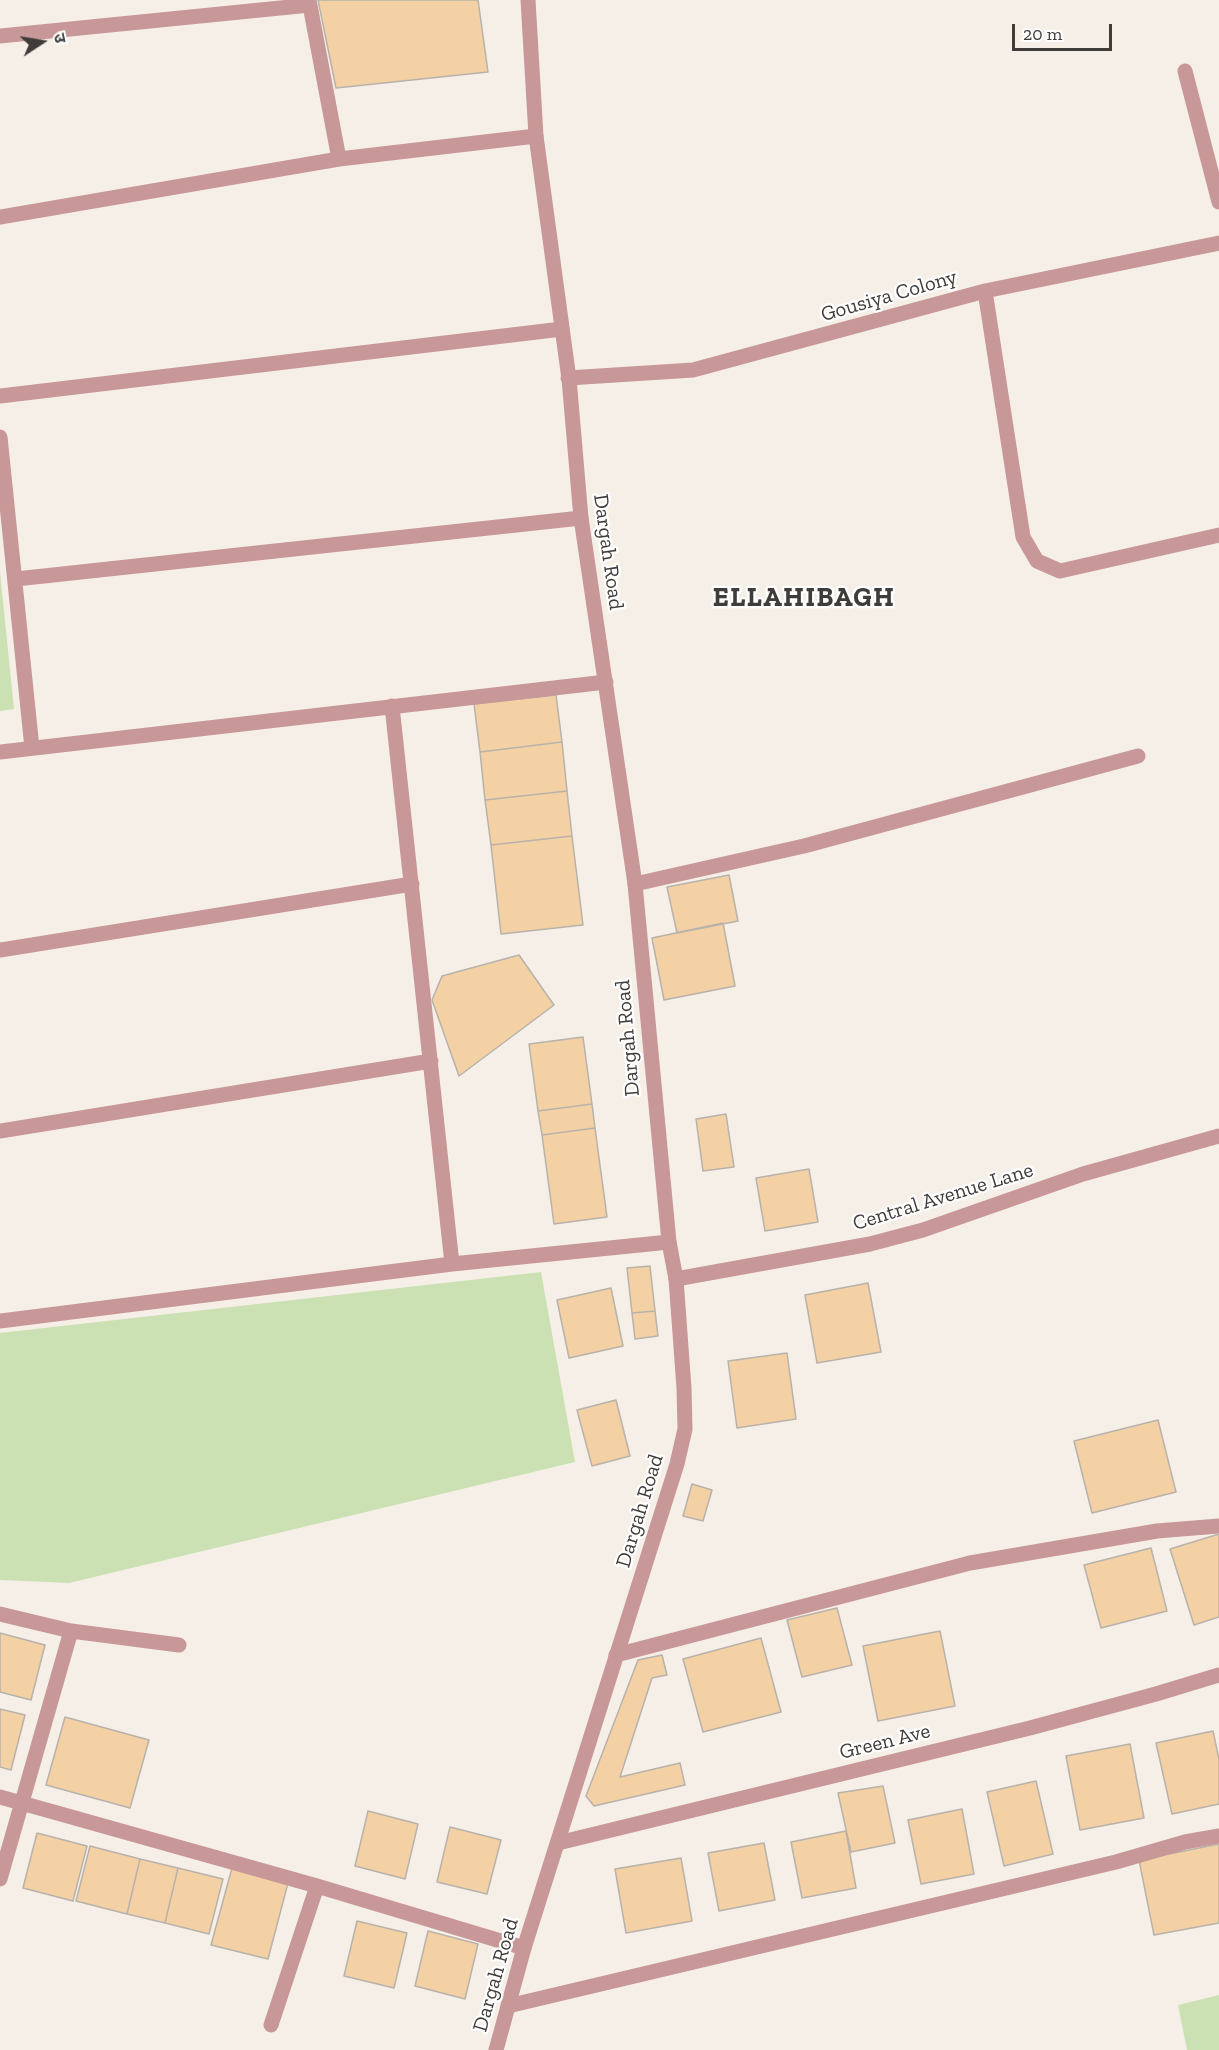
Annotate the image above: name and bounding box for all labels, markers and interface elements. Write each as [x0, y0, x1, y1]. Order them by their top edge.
north arrow [12, 12, 72, 72]
scale bar [1015, 12, 1116, 50]
text: 20 m [1023, 23, 1062, 45]
text: उ [50, 32, 70, 45]
street label: Gousiya Colony [818, 265, 960, 327]
street label: Dargah Road [587, 492, 629, 612]
district label: ELLAHIBAGH [713, 582, 895, 614]
street label: Dargah Road [610, 979, 646, 1097]
street label: Central Avenue Lane [850, 1158, 1036, 1236]
street label: Dargah Road [611, 1451, 669, 1571]
street label: Green Ave [837, 1719, 933, 1765]
street label: Dargah Road [468, 1915, 524, 2035]

